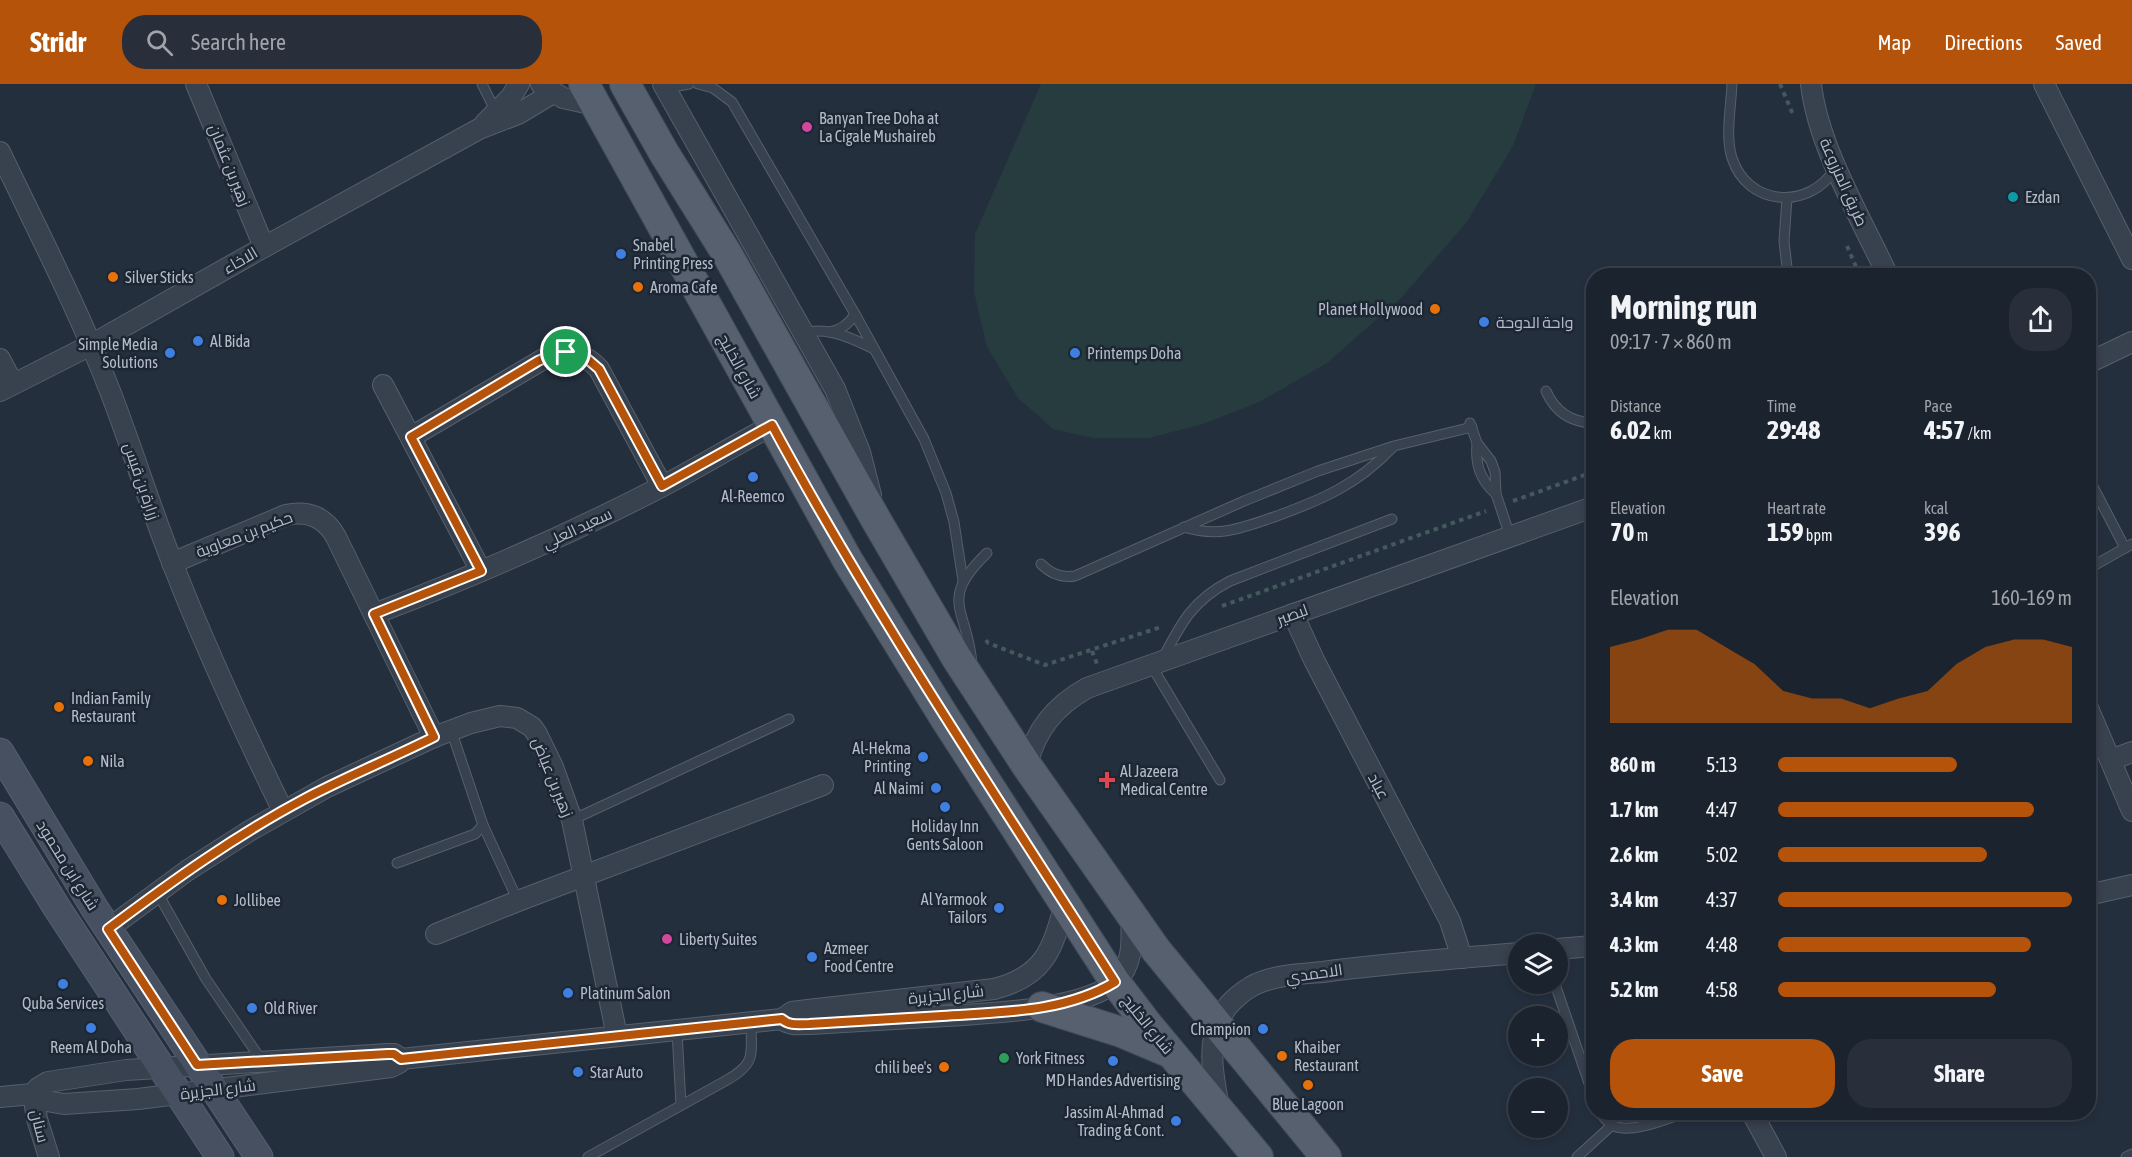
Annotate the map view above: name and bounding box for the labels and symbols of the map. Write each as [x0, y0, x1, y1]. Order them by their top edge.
place label: Banyan Tree Doha at La Cigale Mushaireb [819, 109, 939, 146]
marker: Banyan Tree Doha at La Cigale Mushaireb [800, 120, 814, 134]
street label: زهير بن عثمان [204, 121, 255, 209]
street label: طريق المزروعة [1815, 135, 1871, 230]
place label: Ezdan [2025, 188, 2060, 206]
marker: Ezdan [2006, 190, 2020, 204]
place label: Snabel Printing Press [633, 236, 714, 273]
street label: الاخاء [220, 243, 260, 277]
marker: Snabel Printing Press [614, 247, 628, 261]
place label: Silver Sticks [125, 268, 194, 286]
marker: Silver Sticks [106, 270, 120, 284]
place label: Aroma Cafe [650, 278, 718, 296]
marker: Aroma Cafe [631, 280, 645, 294]
place label: Planet Hollywood [1318, 300, 1423, 319]
marker: Planet Hollywood [1428, 302, 1442, 316]
place label: واحة الدوحة [1496, 313, 1573, 332]
marker: واحة الدوحة [1477, 315, 1491, 329]
pin [540, 326, 591, 377]
street label: شارع الخليج [712, 330, 765, 403]
place label: Al Bida [210, 332, 251, 350]
marker: Al Bida [191, 334, 205, 348]
place label: Simple Media Solutions [78, 335, 158, 371]
place label: Printemps Doha [1087, 344, 1181, 363]
marker: Simple Media Solutions [163, 346, 177, 360]
marker: Printemps Doha [1068, 346, 1082, 360]
street label: زرارة بن قيس [118, 440, 164, 523]
marker: Al-Reemco [746, 470, 760, 484]
place label: Al-Reemco [721, 487, 785, 505]
street label: سعيد العلي [539, 504, 617, 556]
street label: حكيم بن معاوية [193, 507, 296, 563]
street label: لبصير [1273, 600, 1311, 629]
place label: Indian Family Restaurant [71, 689, 151, 725]
marker: Indian Family Restaurant [52, 700, 66, 714]
street label: زهير بن عياض [527, 735, 577, 820]
place label: Al-Hekma Printing [852, 739, 911, 776]
marker: Al-Hekma Printing [916, 750, 930, 764]
place label: Nila [100, 752, 125, 770]
marker: Nila [81, 754, 95, 768]
place label: Al Jazeera Medical Centre [1120, 762, 1208, 798]
street label: عباد [1364, 770, 1393, 802]
marker: Al Jazeera Medical Centre [1098, 771, 1116, 789]
place label: Al Naimi [874, 779, 924, 797]
marker: Al Naimi [929, 781, 943, 795]
marker: Holiday Inn Gents Saloon [938, 800, 952, 814]
street label: شارع ابن محمود [31, 817, 103, 915]
place label: Holiday Inn Gents Saloon [907, 817, 984, 853]
place label: Al Yarmook Tailors [921, 890, 987, 926]
place label: Jollibee [234, 891, 281, 909]
marker: Jollibee [215, 893, 229, 907]
marker: Al Yarmook Tailors [992, 901, 1006, 915]
place label: Liberty Suites [679, 930, 758, 949]
marker: Liberty Suites [660, 932, 674, 946]
place label: Azmeer Food Centre [824, 939, 894, 975]
marker: Azmeer Food Centre [805, 950, 819, 964]
street label: الاحمدي [1284, 960, 1344, 991]
marker: Quba Services [56, 977, 70, 991]
street label: شارع الجزيرة [907, 981, 985, 1010]
place label: Platinum Salon [580, 984, 671, 1002]
marker: Platinum Salon [561, 986, 575, 1000]
street label: شارع الخليج [1116, 991, 1177, 1059]
place label: Quba Services [22, 994, 104, 1012]
place label: Old River [264, 999, 318, 1017]
marker: Old River [245, 1001, 259, 1015]
place label: Champion [1191, 1020, 1251, 1039]
marker: Reem Al Doha [84, 1021, 98, 1035]
marker: Champion [1256, 1022, 1270, 1036]
place label: Reem Al Doha [50, 1038, 132, 1056]
place label: Khaiber Restaurant [1294, 1038, 1359, 1074]
place label: York Fitness [1016, 1049, 1085, 1067]
marker: Khaiber Restaurant [1275, 1049, 1289, 1063]
marker: York Fitness [997, 1051, 1011, 1065]
marker: MD Handes Advertising [1106, 1054, 1120, 1068]
place label: chili bee's [875, 1058, 932, 1076]
marker: chili bee's [937, 1060, 951, 1074]
place label: Star Auto [590, 1063, 643, 1081]
marker: Star Auto [571, 1065, 585, 1079]
place label: MD Handes Advertising [1046, 1071, 1181, 1090]
street label: شارع الجزيرة [179, 1075, 257, 1106]
marker: Blue Lagoon [1301, 1078, 1315, 1092]
place label: Blue Lagoon [1272, 1095, 1344, 1114]
place label: Jassim Al-Ahmad Trading & Cont. [1065, 1103, 1164, 1140]
street label: سنان [25, 1108, 53, 1145]
marker: Jassim Al-Ahmad Trading & Cont. [1169, 1114, 1183, 1128]

